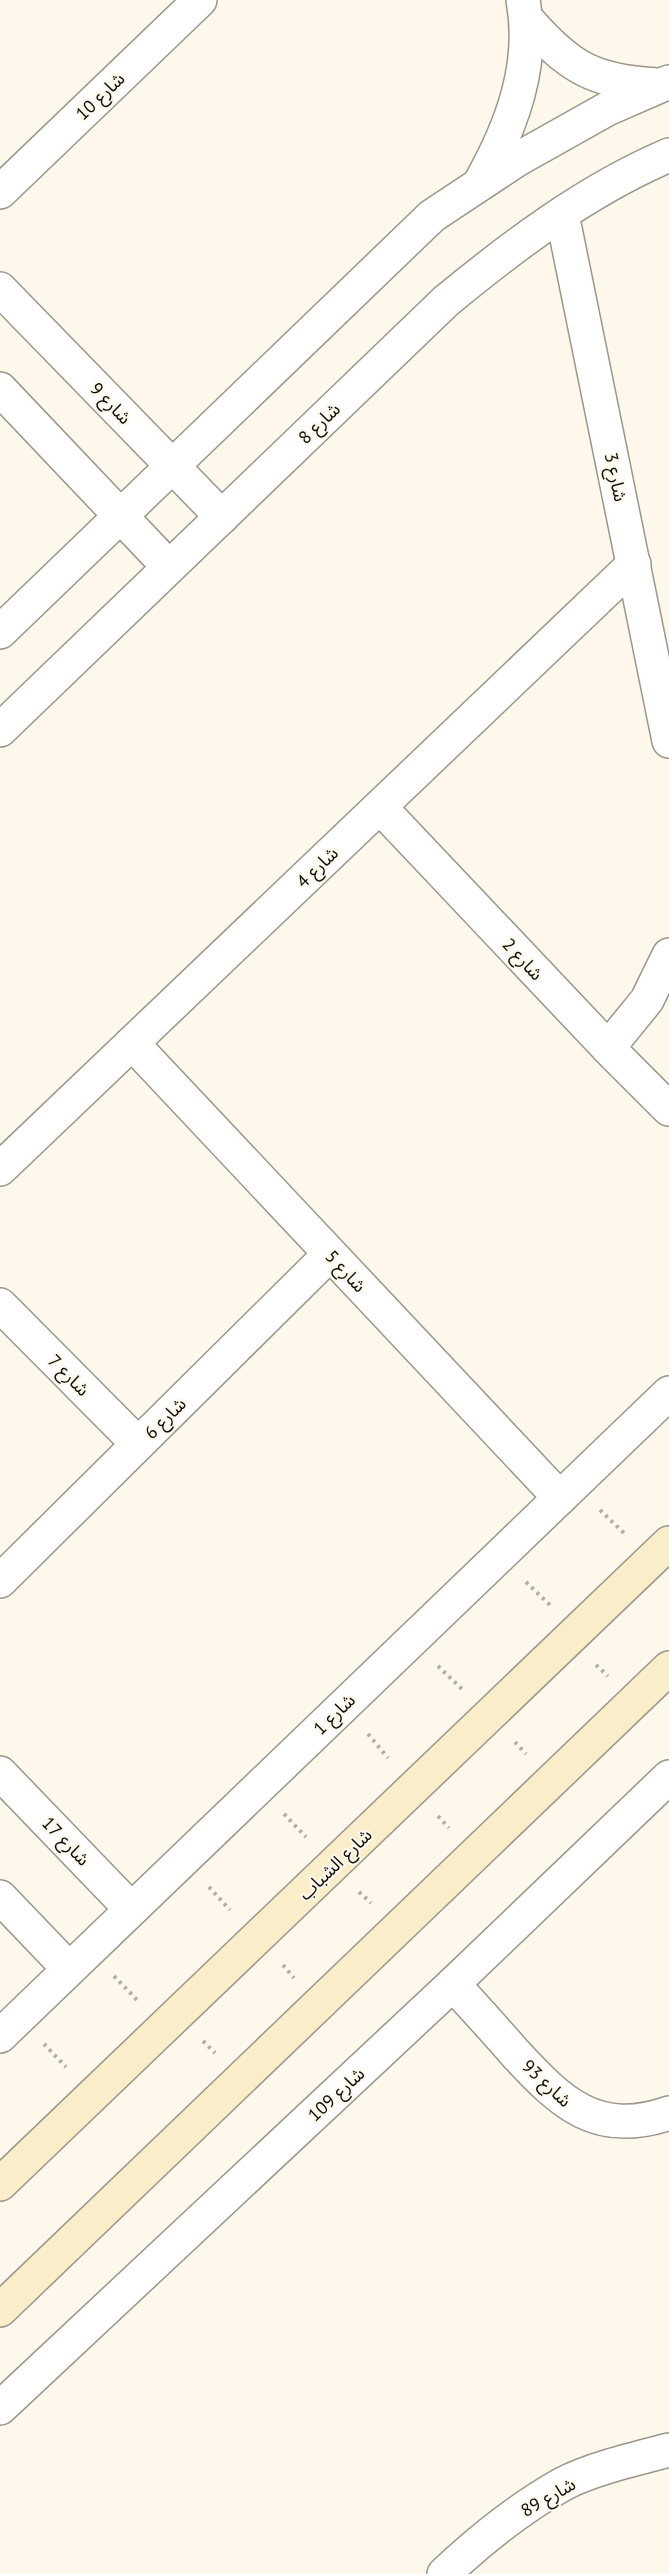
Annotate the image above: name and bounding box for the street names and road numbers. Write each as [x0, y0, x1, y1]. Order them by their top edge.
street label: شارع 10 [71, 67, 131, 127]
street label: شارع 9 [83, 377, 137, 431]
street label: شارع 8 [293, 397, 347, 451]
street label: شارع 3 [597, 450, 632, 504]
street label: شارع 4 [291, 841, 345, 895]
street label: شارع 2 [495, 933, 548, 987]
street label: شارع 5 [318, 1245, 371, 1299]
street label: شارع 7 [41, 1349, 95, 1403]
street label: شارع 6 [139, 1392, 193, 1446]
street label: شارع 1 [308, 1688, 362, 1742]
street label: شارع 17 [35, 1812, 95, 1872]
street label: شارع الشباب [293, 1823, 379, 1907]
street label: شارع 93 [515, 2054, 577, 2114]
street label: شارع 109 [303, 2062, 371, 2128]
street label: شارع 89 [516, 2472, 581, 2524]

